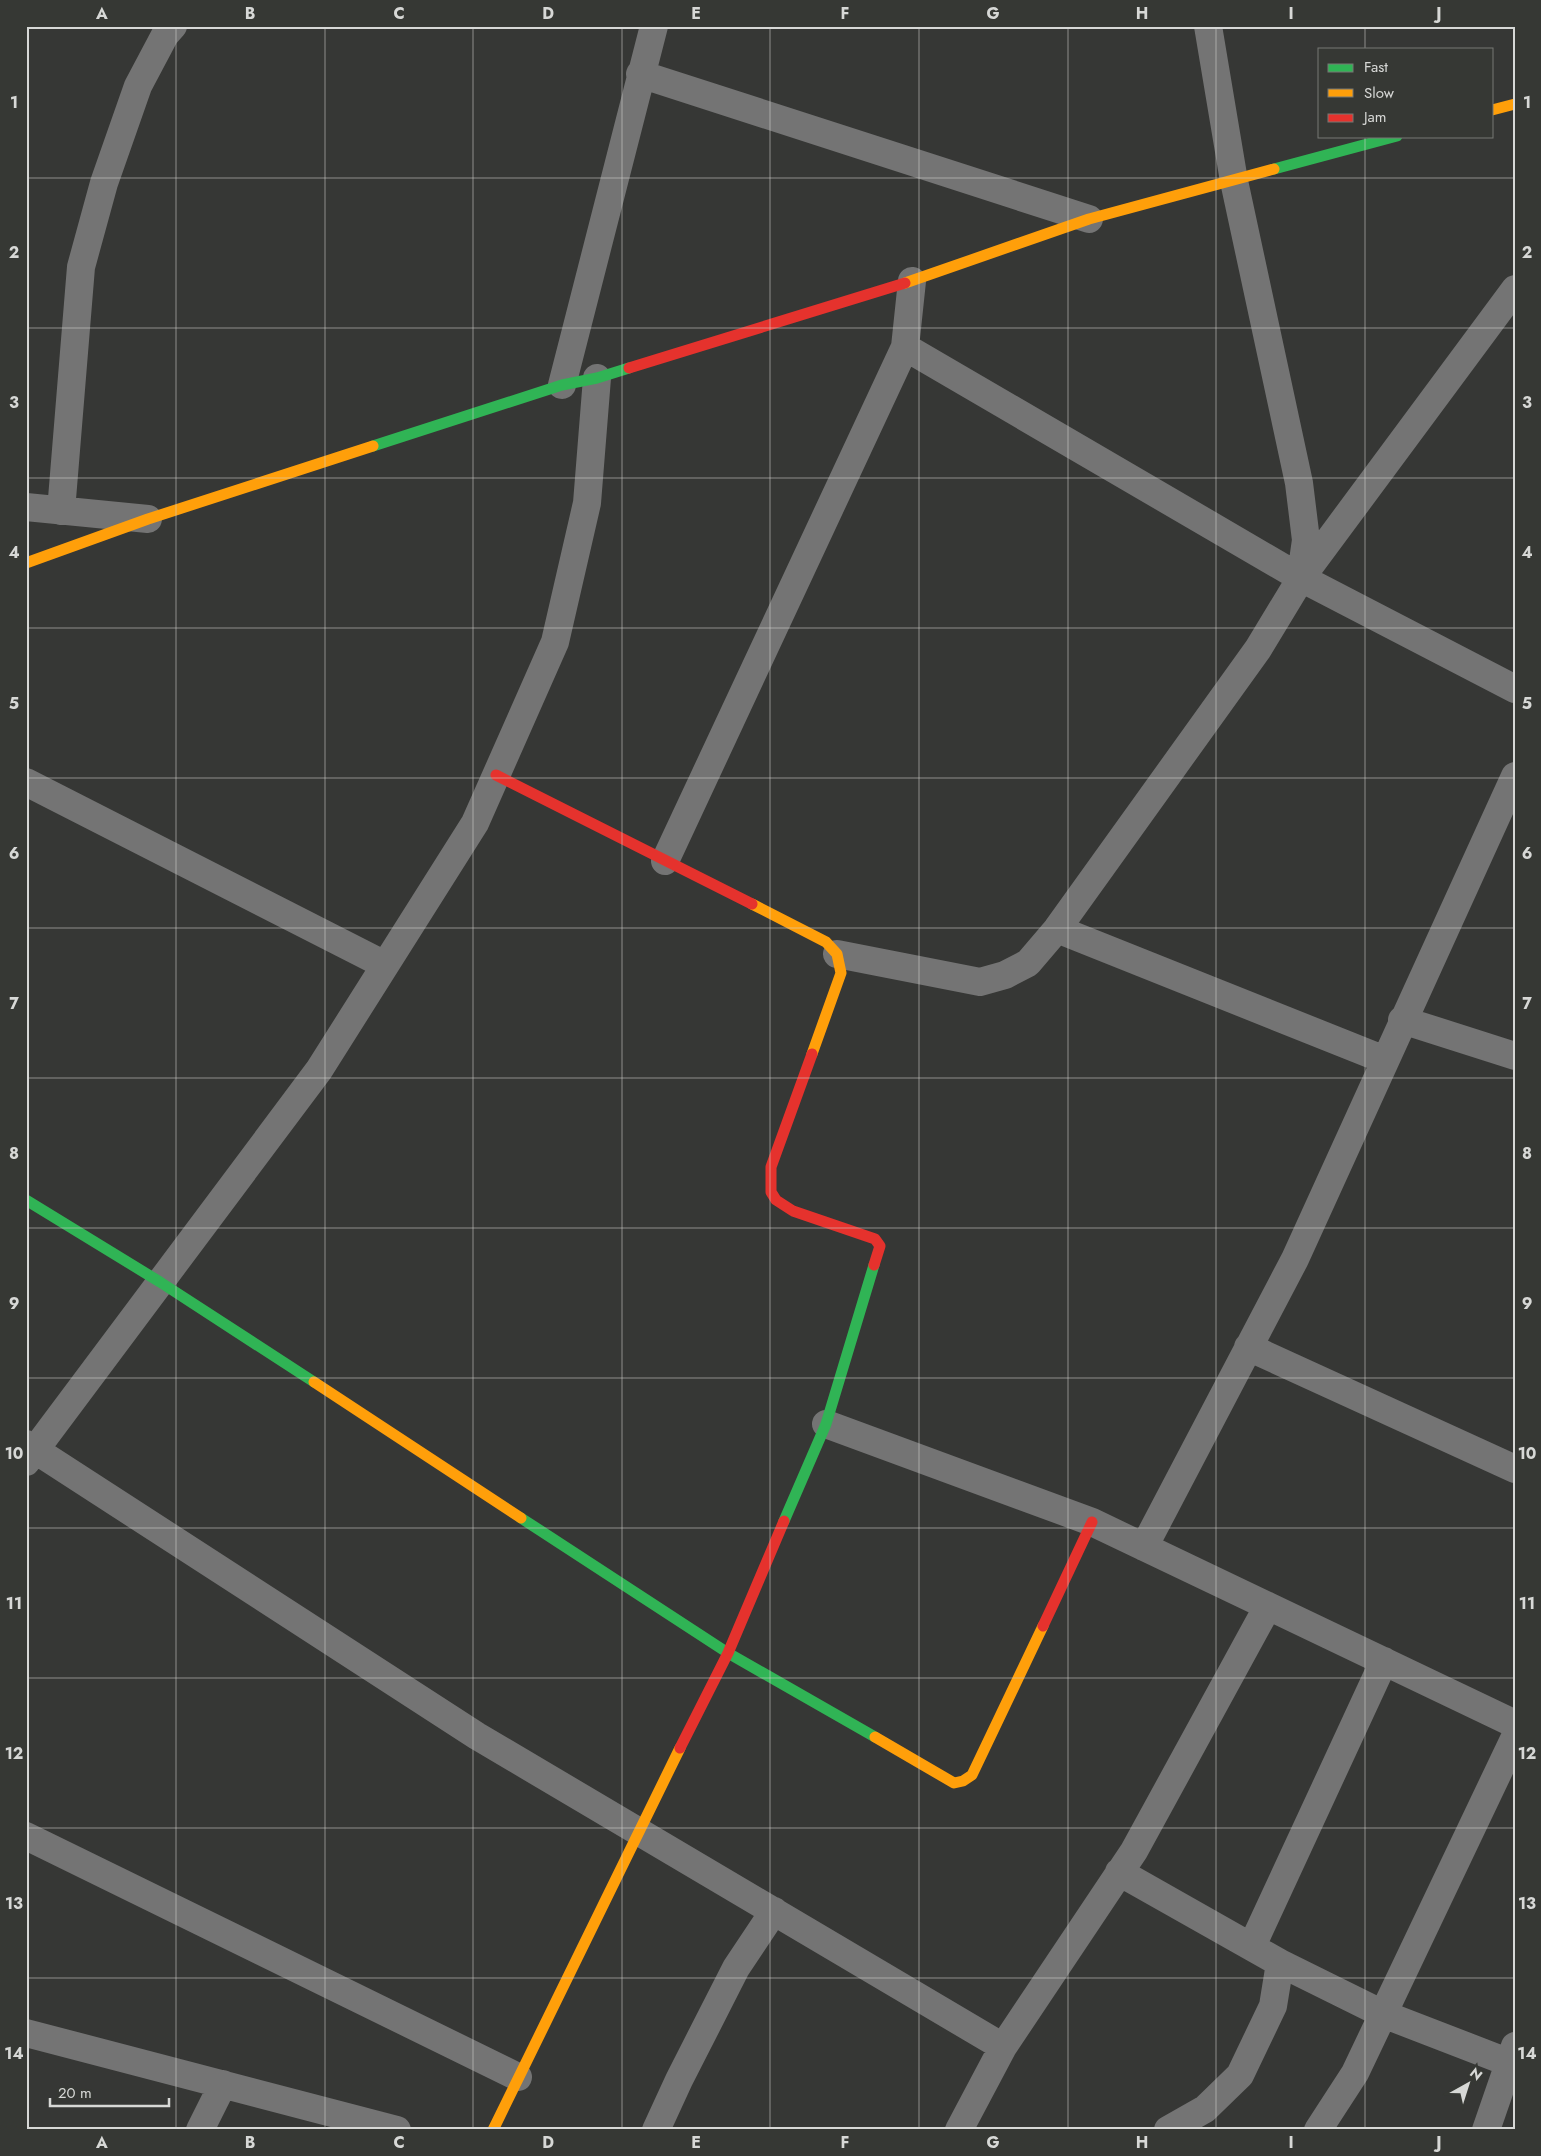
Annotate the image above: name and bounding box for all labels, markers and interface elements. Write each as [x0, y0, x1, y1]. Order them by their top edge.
text: A [95, 2, 108, 25]
text: B [245, 2, 255, 25]
text: C [393, 2, 405, 25]
text: D [542, 2, 554, 25]
text: E [691, 2, 701, 25]
text: F [841, 2, 849, 25]
text: G [986, 2, 1000, 25]
text: H [1136, 2, 1148, 25]
text: I [1288, 2, 1294, 25]
text: J [1433, 2, 1442, 25]
legend [1318, 48, 1494, 138]
text: Fast [1364, 56, 1388, 78]
text: Slow [1364, 82, 1395, 104]
text: 1 [10, 91, 18, 114]
text: 1 [1523, 91, 1531, 114]
text: Jam [1362, 106, 1387, 128]
text: 2 [9, 241, 19, 264]
text: 2 [1522, 241, 1532, 264]
text: 3 [9, 391, 19, 414]
text: 3 [1522, 391, 1532, 414]
text: 4 [8, 541, 20, 564]
text: 4 [1521, 541, 1533, 564]
text: 5 [9, 692, 19, 715]
text: 5 [1522, 692, 1532, 715]
text: 6 [9, 842, 19, 865]
text: 6 [1522, 842, 1532, 865]
text: 7 [9, 992, 19, 1015]
text: 7 [1522, 992, 1532, 1015]
text: 8 [9, 1142, 19, 1165]
text: 8 [1522, 1142, 1532, 1165]
text: 9 [9, 1292, 19, 1315]
text: 9 [1522, 1292, 1532, 1315]
text: 10 [5, 1442, 23, 1465]
text: 10 [1518, 1442, 1536, 1465]
text: 11 [6, 1592, 22, 1615]
text: 11 [1519, 1592, 1535, 1615]
text: 12 [5, 1742, 23, 1765]
text: 12 [1518, 1742, 1536, 1765]
text: 13 [5, 1892, 23, 1915]
text: 13 [1518, 1892, 1536, 1915]
text: 14 [4, 2042, 24, 2065]
text: 14 [1517, 2042, 1537, 2065]
north arrow [1444, 2058, 1494, 2108]
text: N [1466, 2063, 1487, 2085]
scale bar [50, 2076, 169, 2108]
text: 20 m [58, 2082, 92, 2104]
text: A [95, 2131, 108, 2154]
text: B [245, 2131, 255, 2154]
text: C [393, 2131, 405, 2154]
text: D [542, 2131, 554, 2154]
text: E [691, 2131, 701, 2154]
text: F [841, 2131, 849, 2154]
text: G [986, 2131, 1000, 2154]
text: H [1136, 2131, 1148, 2154]
text: I [1288, 2131, 1294, 2154]
text: J [1433, 2131, 1442, 2154]

